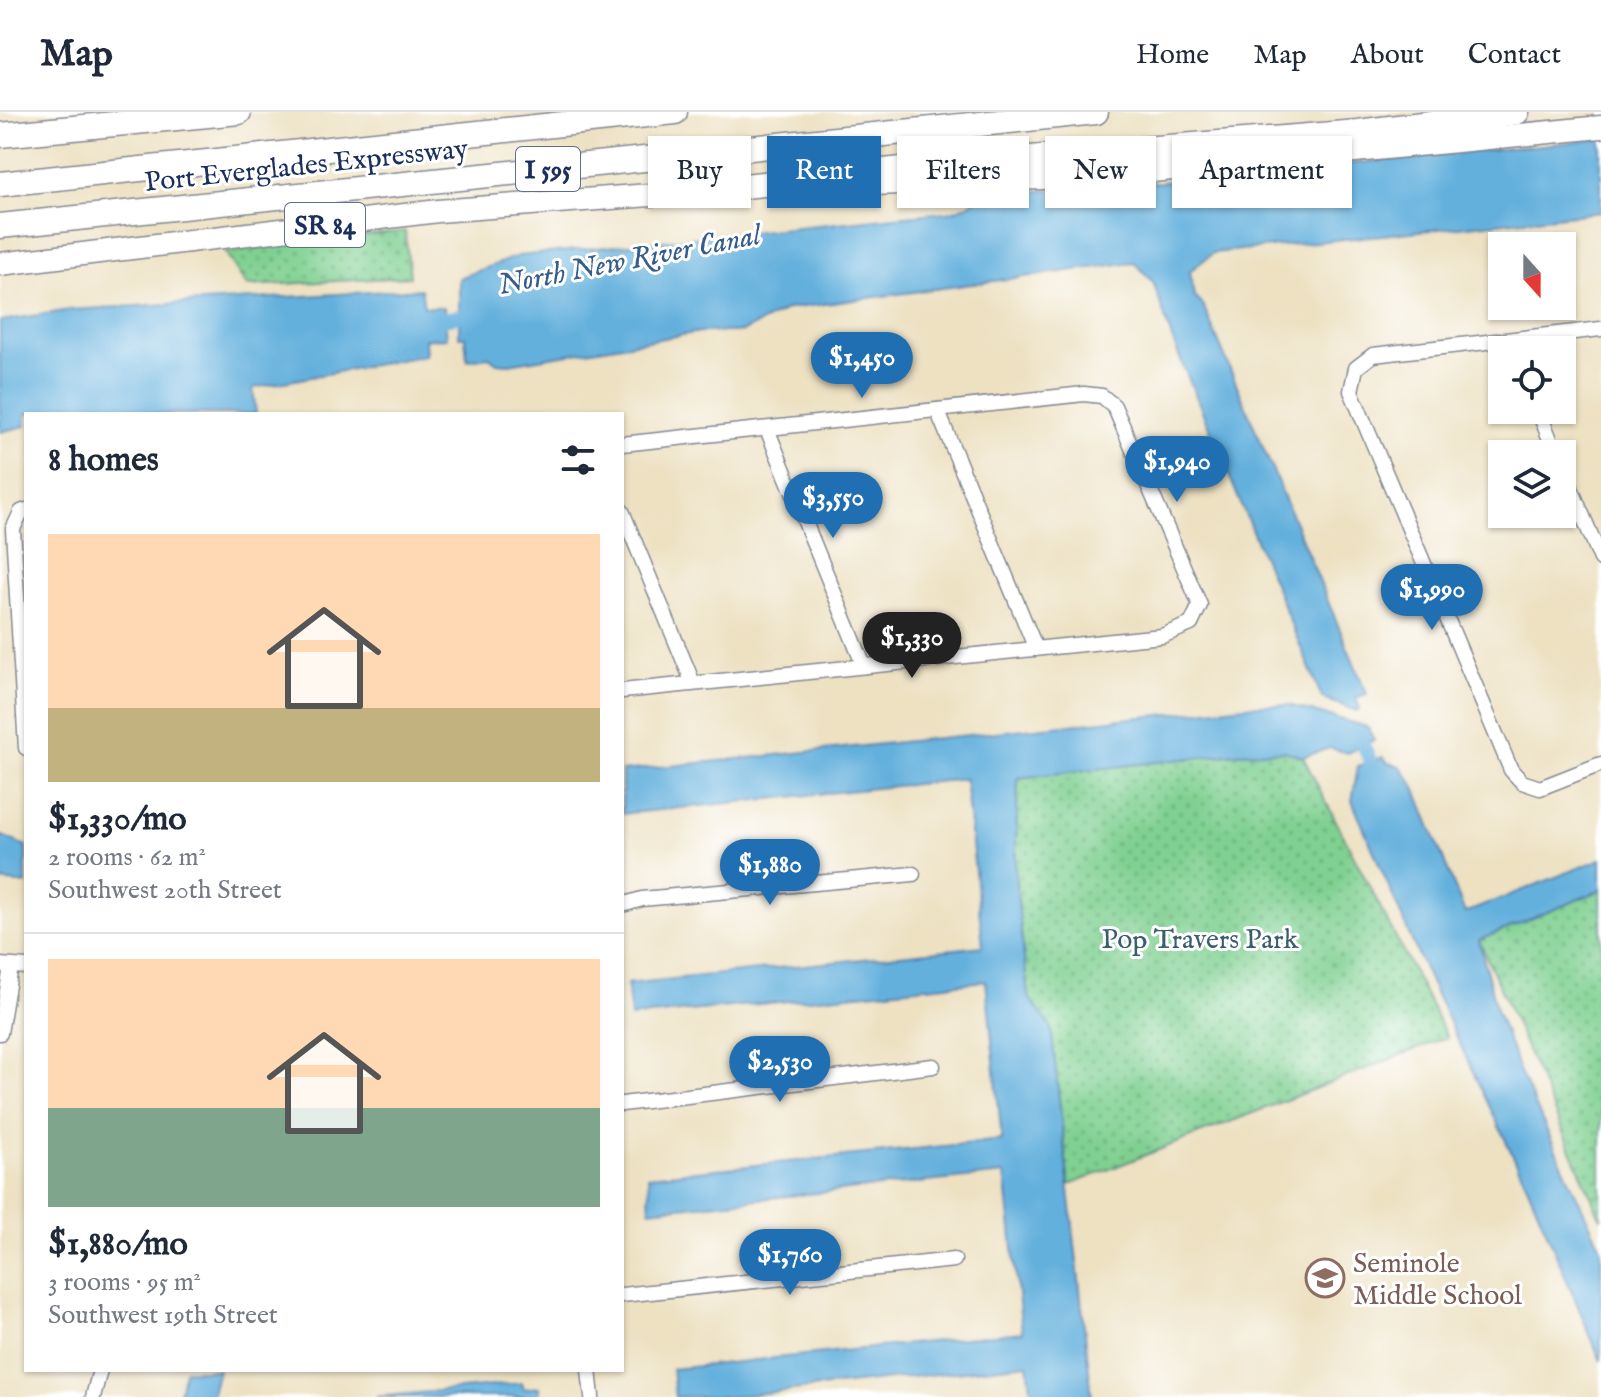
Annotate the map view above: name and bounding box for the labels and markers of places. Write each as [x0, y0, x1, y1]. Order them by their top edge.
pin: $1,450 [797, 332, 927, 400]
pin: $1,940 [1112, 436, 1242, 504]
pin: $3,550 [768, 472, 898, 540]
pin: $1,990 [1367, 564, 1497, 632]
pin: $1,330 [847, 612, 977, 680]
pin: $1,880 [705, 839, 835, 907]
pin: $2,530 [715, 1036, 845, 1104]
pin: $1,760 [725, 1229, 855, 1297]
place label: Seminole Middle School [1353, 1247, 1522, 1314]
school or university icon: Seminole Middle School [1304, 1257, 1346, 1299]

